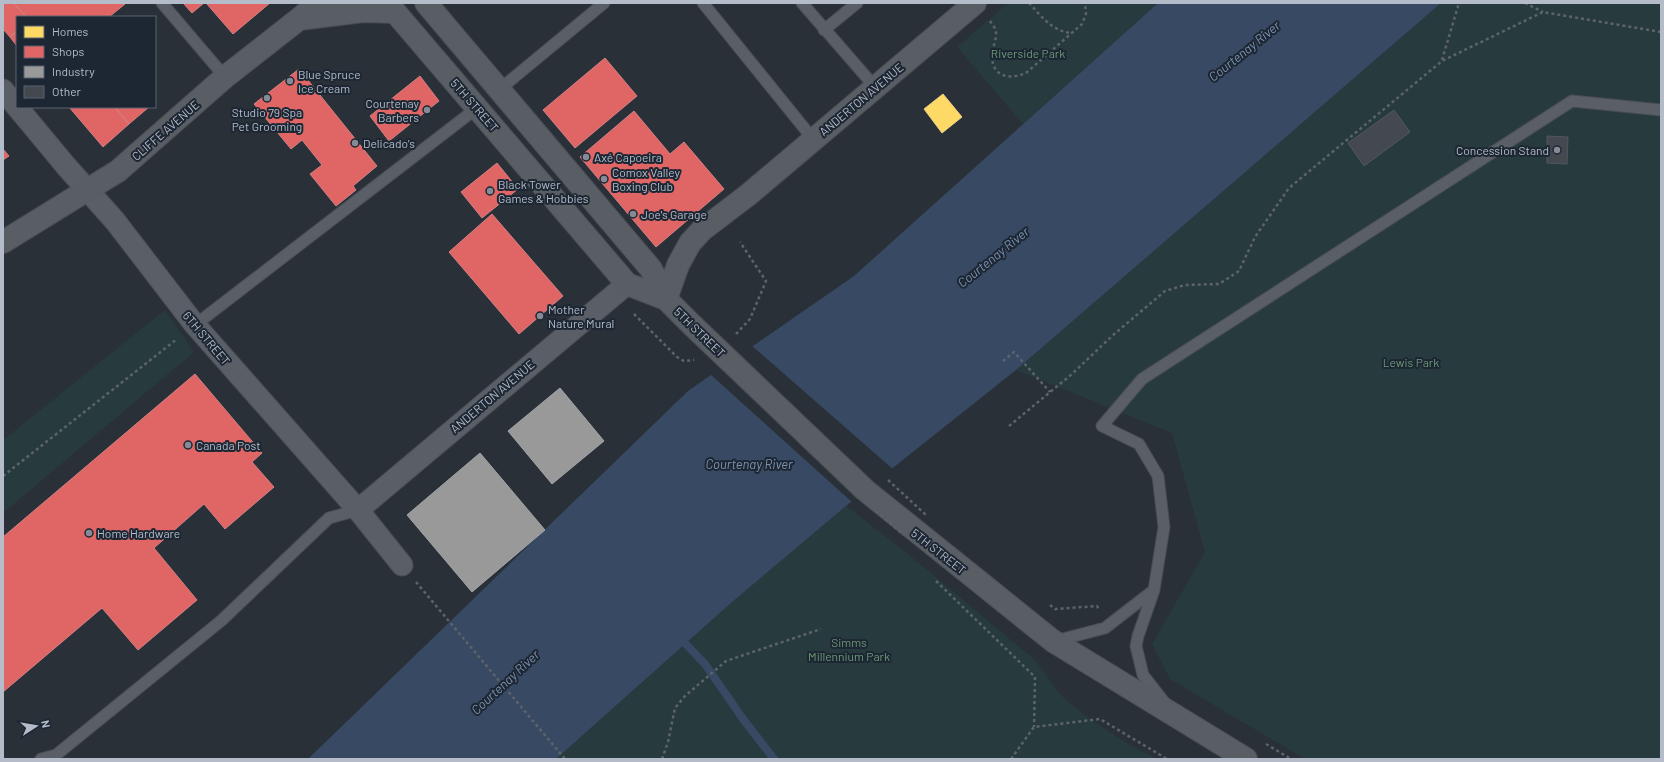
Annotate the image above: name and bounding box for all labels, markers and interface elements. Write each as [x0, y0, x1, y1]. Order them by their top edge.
legend [16, 16, 156, 108]
water label: Courtenay River [1205, 17, 1283, 85]
text: Homes [52, 24, 89, 38]
text: Shops [52, 44, 85, 58]
park label: Riverside Park [991, 46, 1065, 60]
street label: ANDERTON AVENUE [816, 60, 906, 138]
text: Industry [52, 64, 95, 78]
place label: Blue Spruce Ice Cream [298, 67, 361, 95]
marker: Blue Spruce Ice Cream [285, 76, 295, 86]
street label: 5TH STREET [448, 76, 502, 134]
text: Other [52, 84, 82, 98]
marker: Studio 79 Spa Pet Grooming [262, 93, 272, 103]
place label: Courtenay Barbers [366, 96, 419, 124]
street label: CLIFFE AVENUE [129, 97, 201, 163]
place label: Studio 79 Spa Pet Grooming [232, 105, 302, 133]
marker: Courtenay Barbers [422, 105, 432, 115]
place label: Delicado's [363, 136, 415, 150]
marker: Delicado's [350, 138, 360, 148]
place label: Concession Stand [1456, 143, 1549, 157]
marker: Concession Stand [1552, 145, 1562, 155]
place label: Axé Capoeira [594, 150, 662, 164]
marker: Axé Capoeira [581, 152, 591, 162]
place label: Comox Valley Boxing Club [612, 165, 681, 193]
marker: Comox Valley Boxing Club [599, 174, 609, 184]
place label: Black Tower Games & Hobbies [498, 177, 589, 205]
marker: Black Tower Games & Hobbies [485, 186, 495, 196]
place label: Joe's Garage [641, 207, 707, 221]
marker: Joe's Garage [628, 209, 638, 219]
water label: Courtenay River [954, 223, 1032, 291]
place label: Mother Nature Mural [548, 302, 614, 330]
street label: 5TH STREET [672, 304, 729, 360]
street label: 6TH STREET [181, 308, 234, 368]
marker: Mother Nature Mural [535, 311, 545, 321]
park label: Lewis Park [1383, 355, 1439, 369]
street label: ANDERTON AVENUE [447, 357, 537, 435]
place label: Canada Post [196, 438, 261, 452]
marker: Canada Post [183, 440, 193, 450]
water label: Courtenay River [705, 456, 793, 472]
street label: 5TH STREET [909, 525, 969, 577]
place label: Home Hardware [97, 526, 180, 540]
marker: Home Hardware [84, 528, 94, 538]
park label: Simms Millennium Park [808, 635, 890, 663]
water label: Courtenay River [468, 646, 543, 718]
north arrow [16, 706, 56, 746]
text: N [39, 719, 53, 729]

